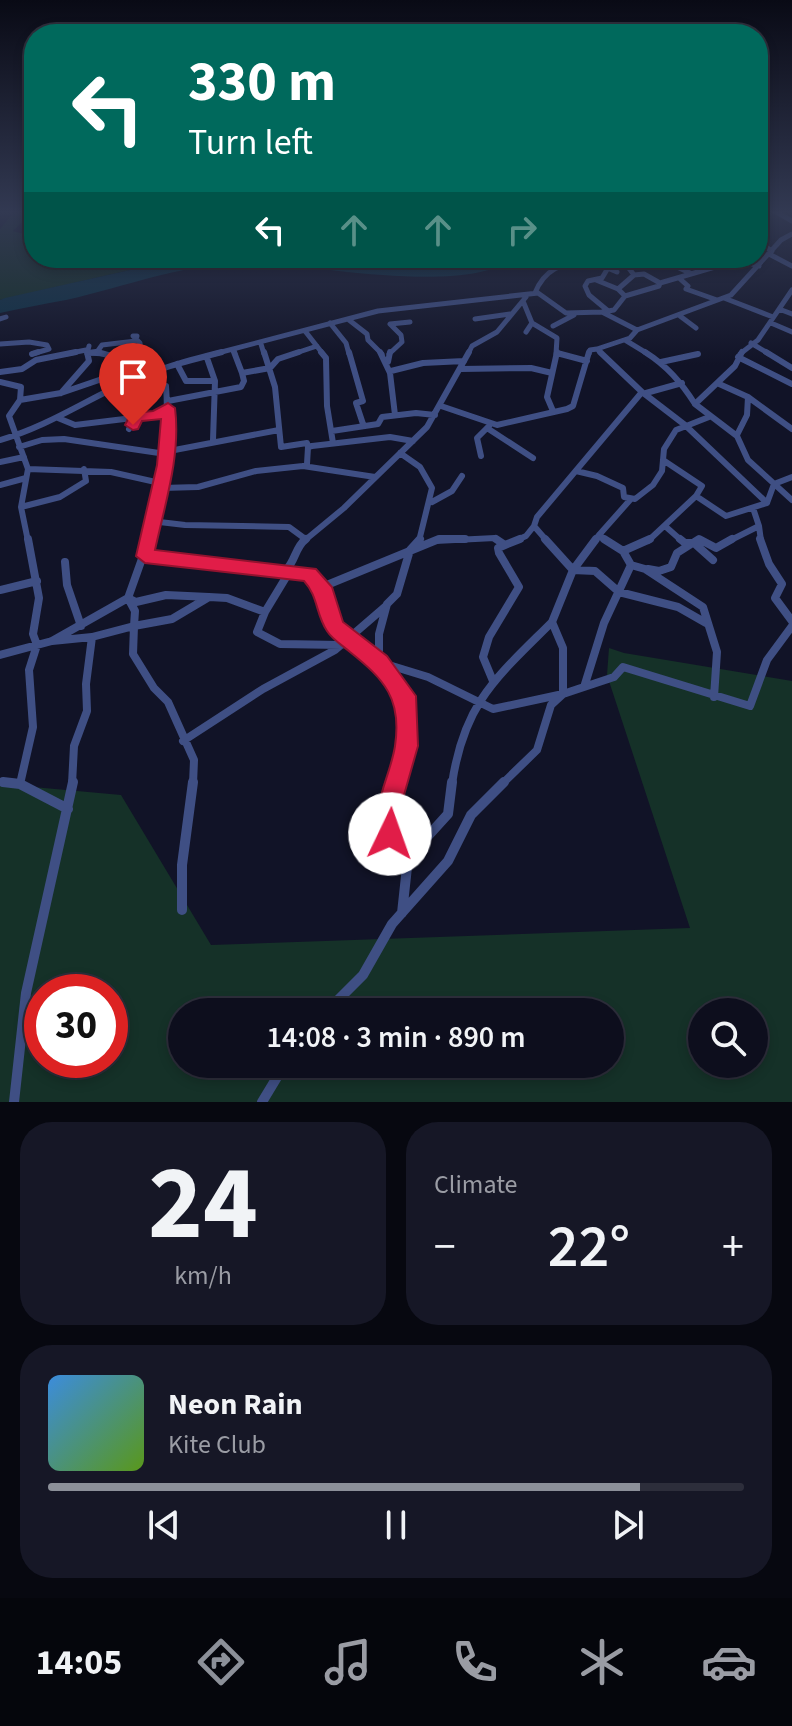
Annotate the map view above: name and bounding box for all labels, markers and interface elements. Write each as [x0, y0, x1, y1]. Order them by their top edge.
text: 330 m [188, 43, 336, 122]
icon: left [56, 56, 160, 160]
text: Turn left [188, 117, 313, 168]
icon: left [248, 208, 292, 252]
icon: ahead [332, 208, 376, 252]
icon: ahead [416, 208, 460, 252]
icon: right [500, 208, 544, 252]
pin [99, 343, 167, 425]
icon: arrive [111, 355, 155, 399]
position arrow [348, 792, 432, 876]
speed limit sign: 30 [24, 974, 128, 1078]
map controls [688, 998, 768, 1078]
button: search [688, 998, 768, 1078]
text: 14:08 · 3 min · 890 m [266, 1016, 526, 1059]
text: 24 [148, 1131, 258, 1279]
text: Climate [434, 1166, 518, 1203]
text: 22° [548, 1205, 630, 1290]
text: − [434, 1216, 456, 1279]
text: + [722, 1216, 744, 1279]
text: km/h [174, 1257, 232, 1294]
text: Neon Rain [168, 1383, 303, 1426]
text: Kite Club [168, 1426, 266, 1463]
icon: previous [142, 1503, 186, 1547]
icon: pause [374, 1503, 418, 1547]
icon: next [606, 1503, 650, 1547]
icon: directions [193, 1634, 249, 1690]
icon: music [320, 1634, 376, 1690]
icon: phone [447, 1634, 503, 1690]
icon: climate [574, 1634, 630, 1690]
icon: car [701, 1634, 757, 1690]
text: 14:05 [35, 1637, 122, 1688]

